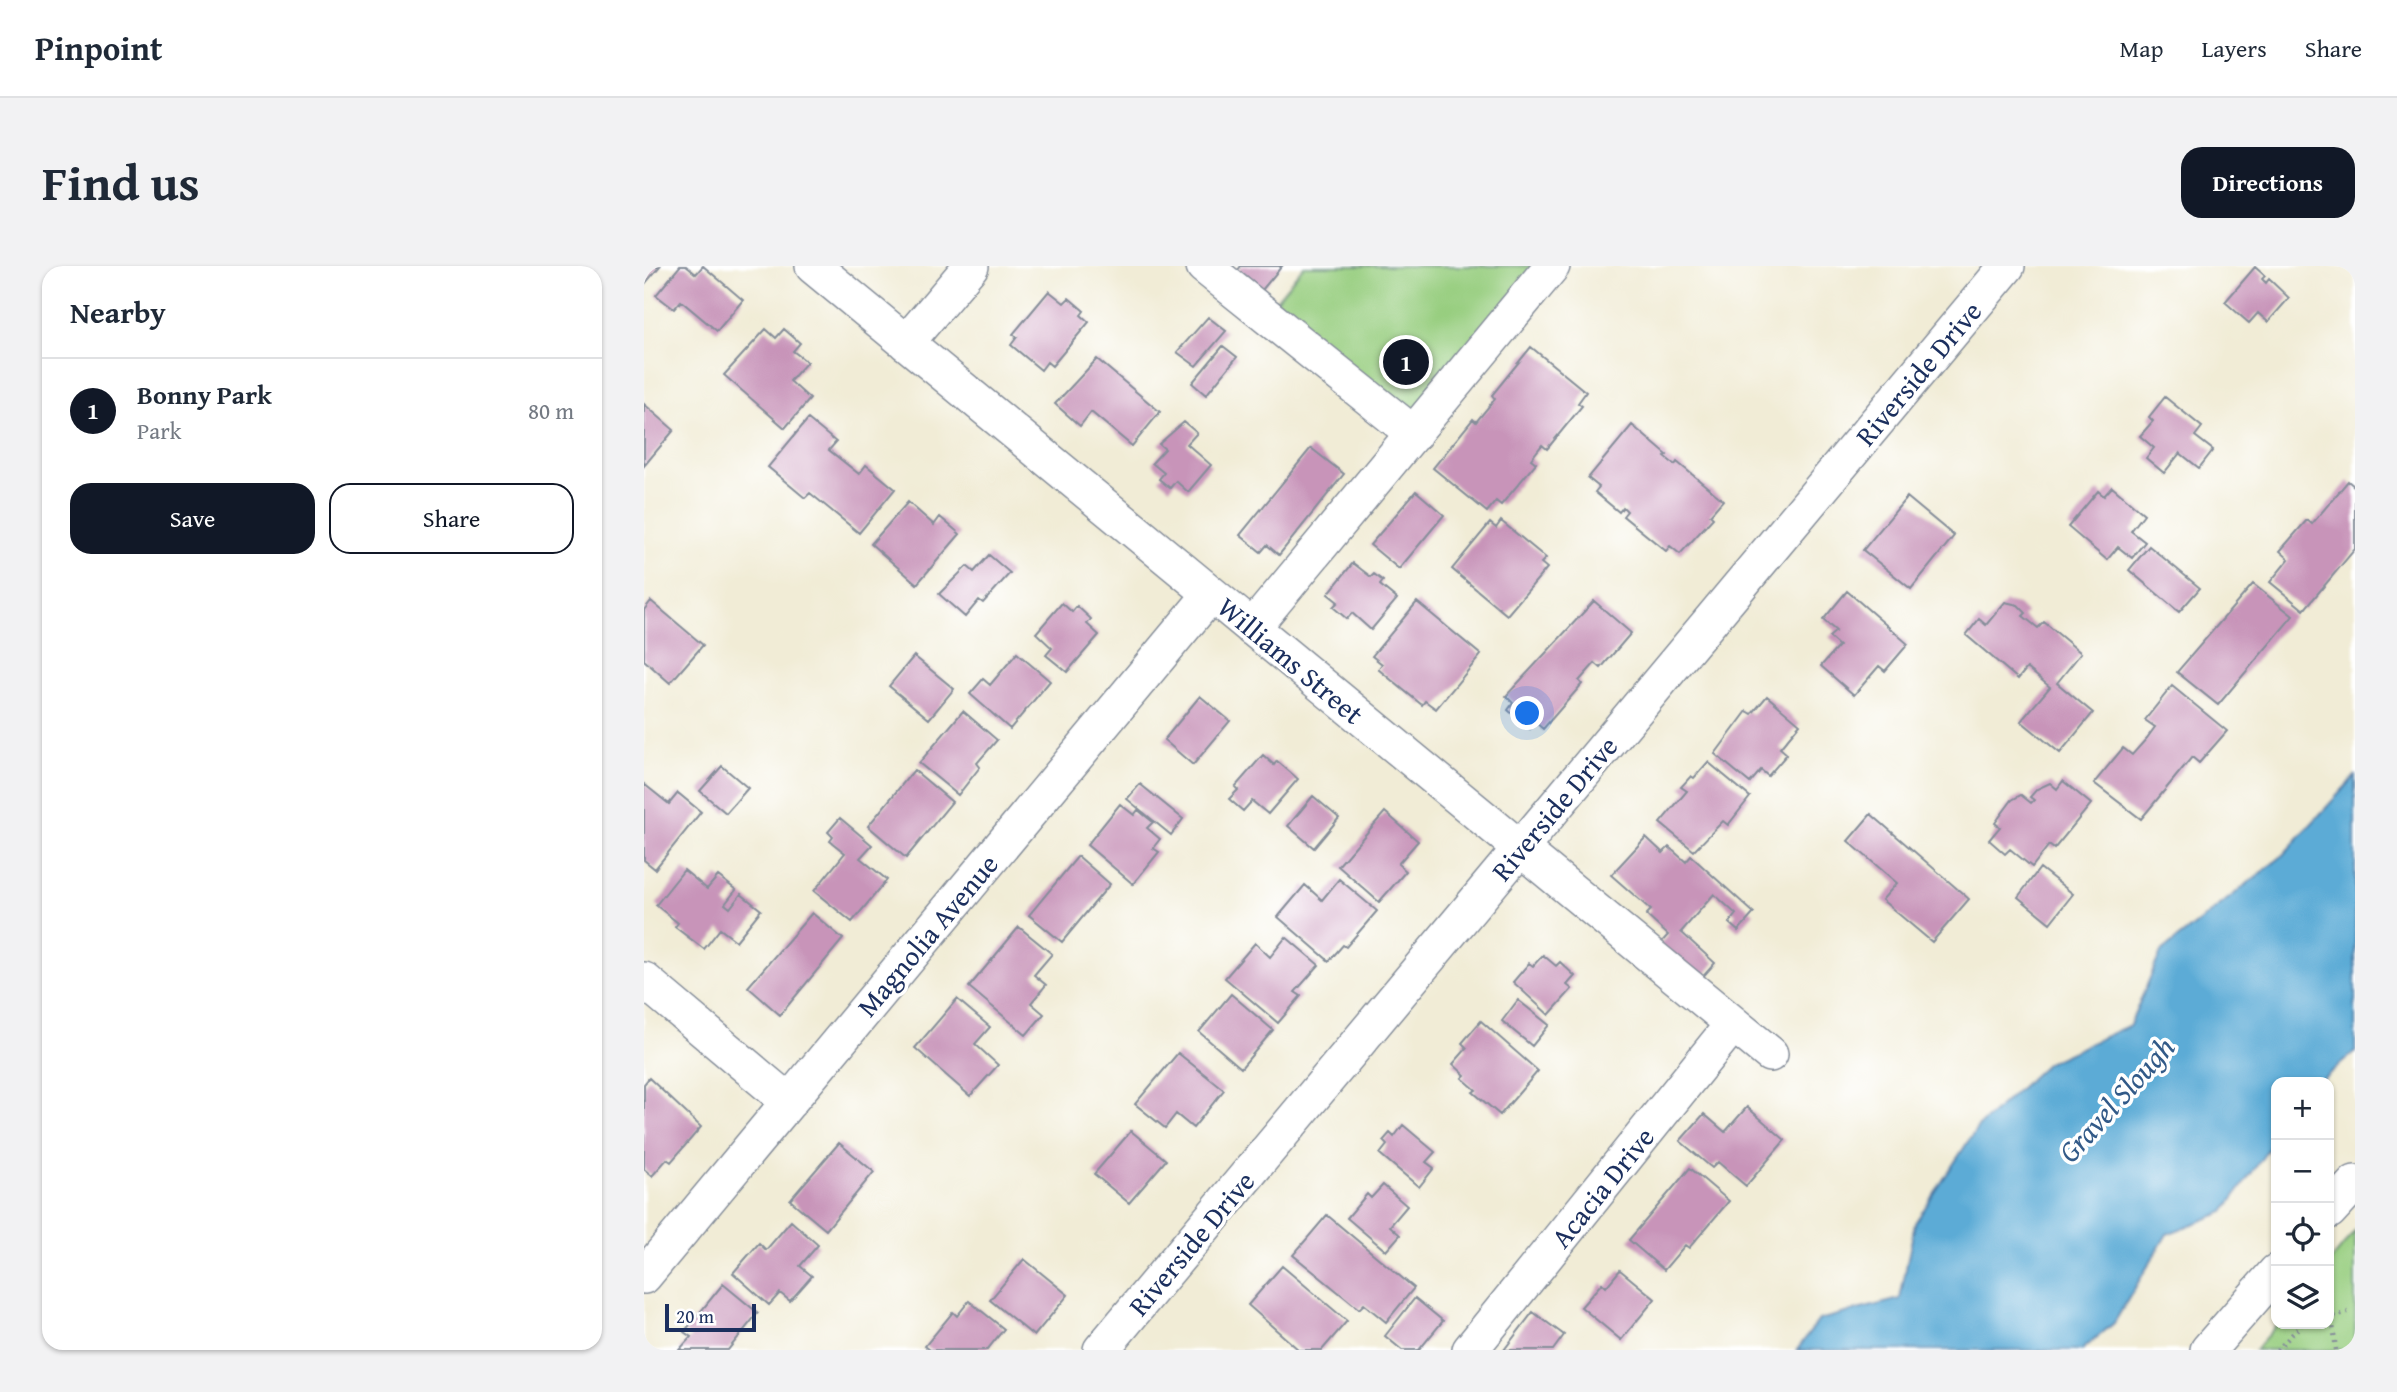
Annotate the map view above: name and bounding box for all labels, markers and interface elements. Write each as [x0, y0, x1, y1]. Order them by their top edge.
text: Pinpoint [35, 24, 162, 72]
text: Map [2120, 31, 2163, 66]
text: Layers [2201, 31, 2267, 66]
text: Share [2305, 31, 2362, 66]
text: Find us [42, 146, 200, 218]
button: Directions [2181, 147, 2355, 218]
text: Nearby [70, 290, 166, 334]
street label: Riverside Drive [1845, 292, 1991, 454]
pin: 1 [1383, 336, 1429, 388]
text: Bonny Park [137, 375, 272, 414]
text: 1 [87, 394, 99, 427]
text: 80 m [528, 394, 574, 427]
text: Park [137, 414, 181, 447]
button: Save [70, 483, 315, 554]
button: Share [329, 483, 574, 554]
street label: Williams Street [1209, 587, 1373, 733]
your location [1510, 696, 1544, 730]
street label: Riverside Drive [1481, 727, 1627, 889]
street label: Magnolia Avenue [847, 845, 1007, 1025]
water label: Gravel Slough [2047, 1026, 2185, 1172]
map controls [2271, 1077, 2334, 1329]
button: + [2271, 1077, 2334, 1140]
street label: Acacia Drive [1540, 1118, 1664, 1256]
button: − [2271, 1140, 2334, 1203]
street label: Riverside Drive [1118, 1162, 1264, 1324]
button: locate [2271, 1203, 2334, 1266]
button: layers [2271, 1266, 2334, 1329]
scale bar [665, 1301, 756, 1333]
text: 20 m [676, 1302, 714, 1330]

